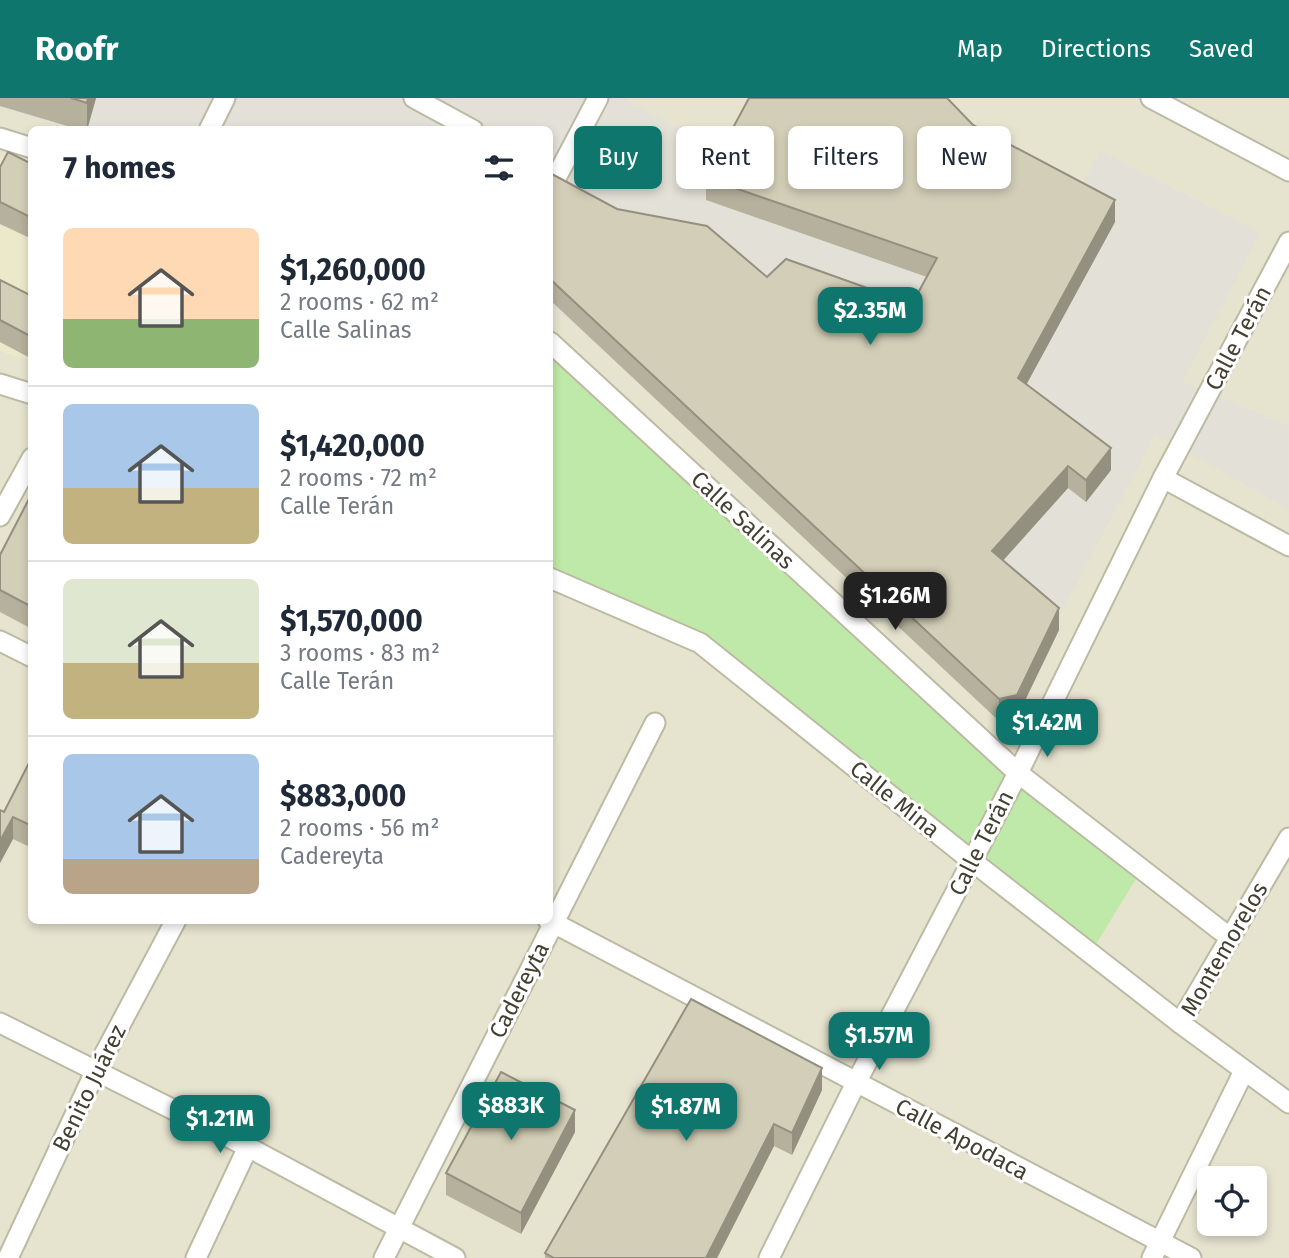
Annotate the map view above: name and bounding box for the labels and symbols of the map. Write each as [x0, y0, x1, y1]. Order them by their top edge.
street label: Calle Terán [1199, 281, 1277, 395]
pin: $2.35M [813, 288, 927, 347]
street label: Calle Salinas [685, 465, 801, 575]
pin: $1.26M [838, 573, 952, 632]
pin: $1.42M [990, 700, 1104, 759]
street label: Calle Mina [844, 754, 946, 844]
street label: Calle Terán [943, 786, 1019, 900]
street label: Montemorelos [1174, 877, 1274, 1021]
street label: Cadereyta [483, 937, 555, 1043]
pin: $1.57M [822, 1012, 936, 1072]
street label: Benito Juárez [46, 1020, 132, 1156]
pin: $883K [462, 1082, 560, 1142]
pin: $1.87M [629, 1084, 743, 1143]
street label: Calle Apodaca [891, 1092, 1033, 1186]
pin: $1.21M [163, 1096, 277, 1155]

